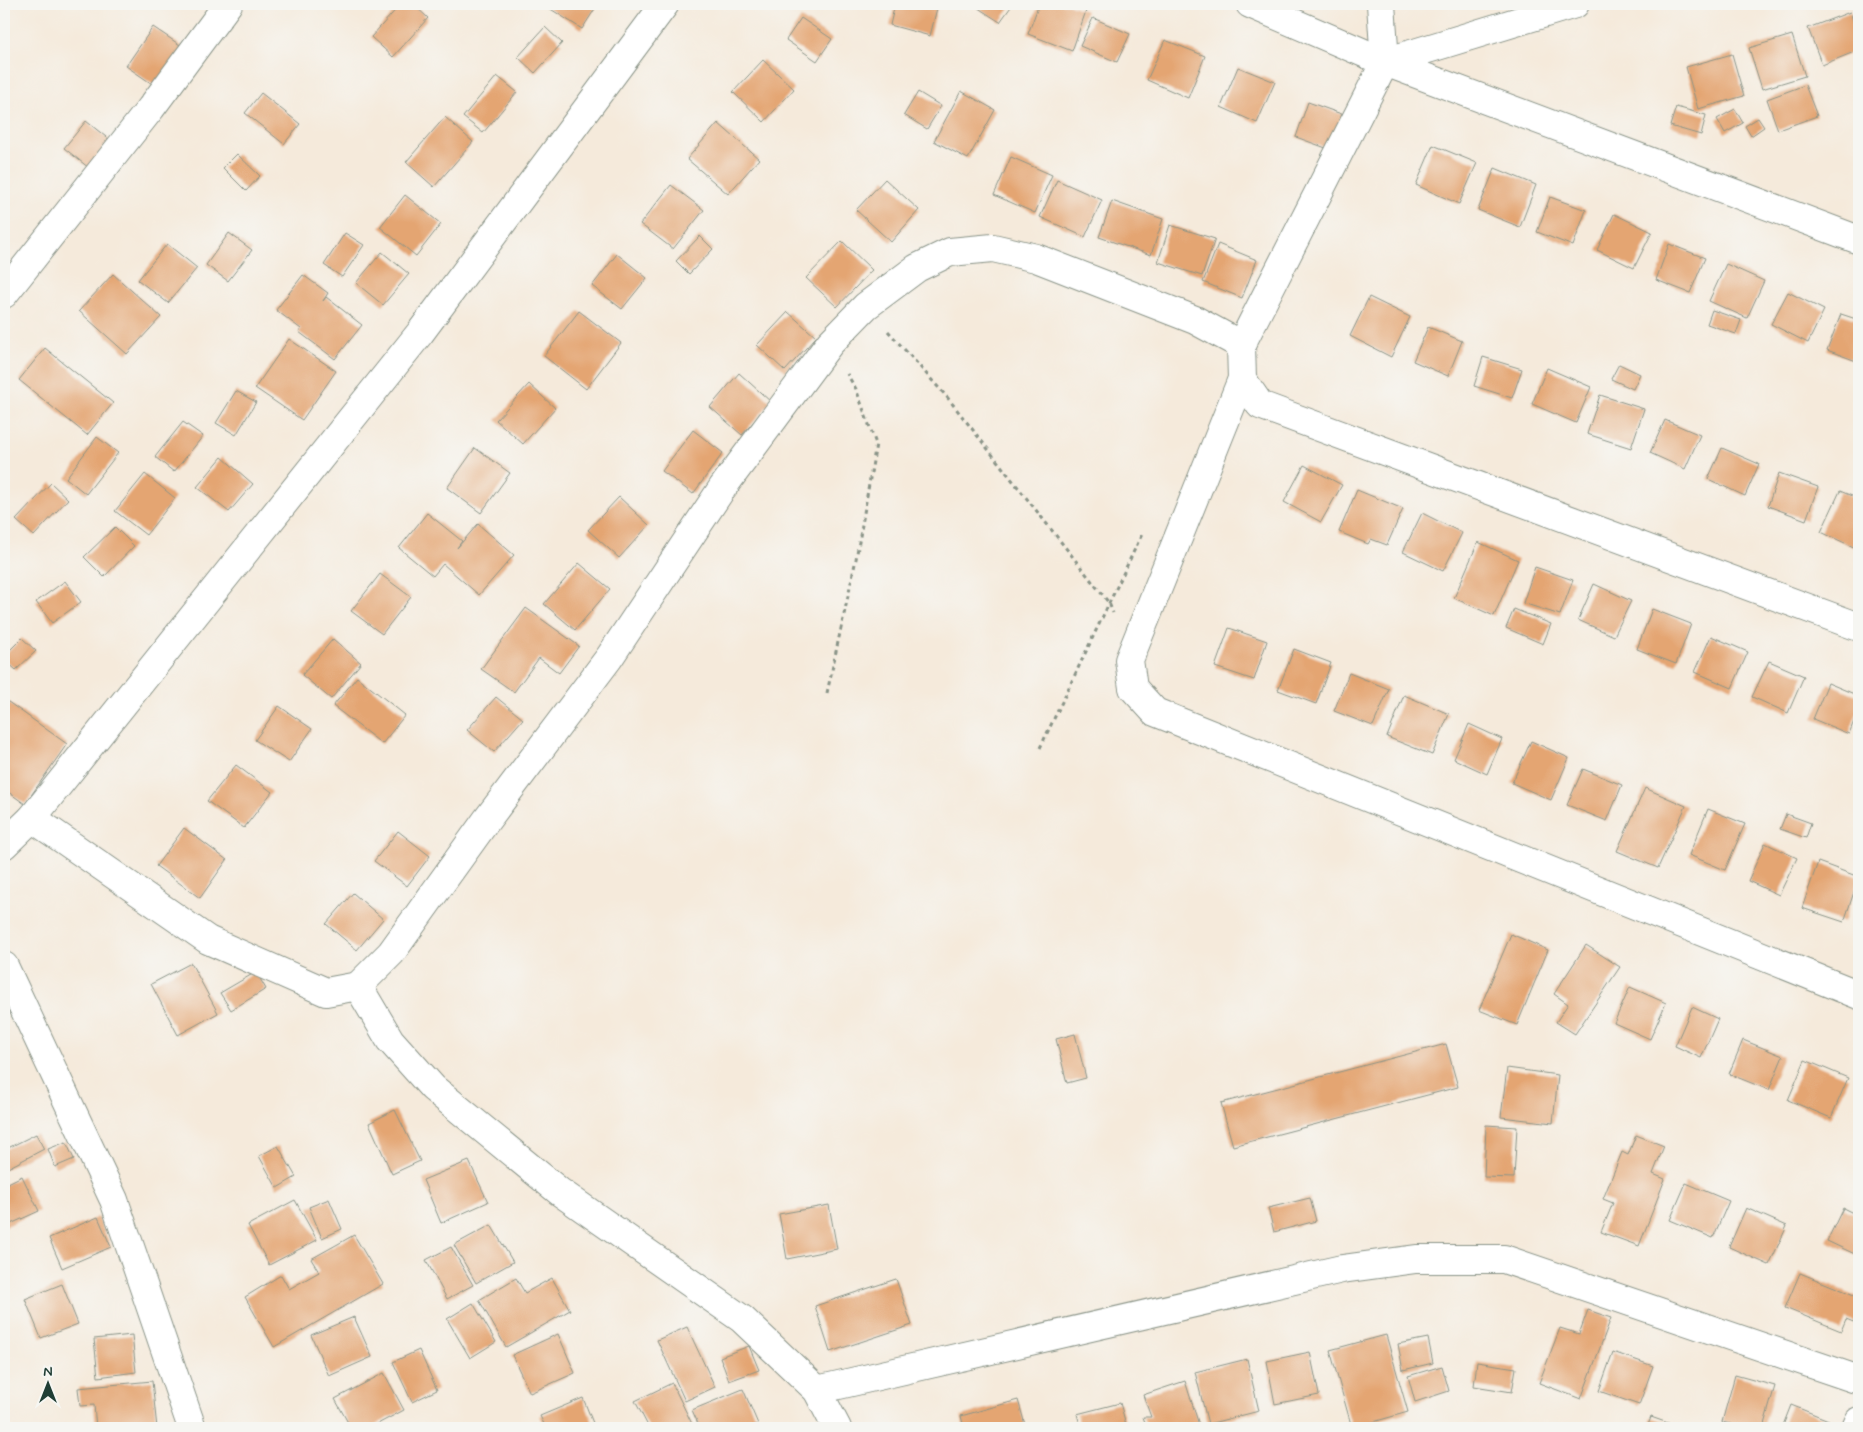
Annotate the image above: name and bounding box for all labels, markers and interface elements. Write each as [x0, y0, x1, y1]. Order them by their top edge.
north arrow [22, 1360, 72, 1410]
text: N [43, 1363, 53, 1381]

